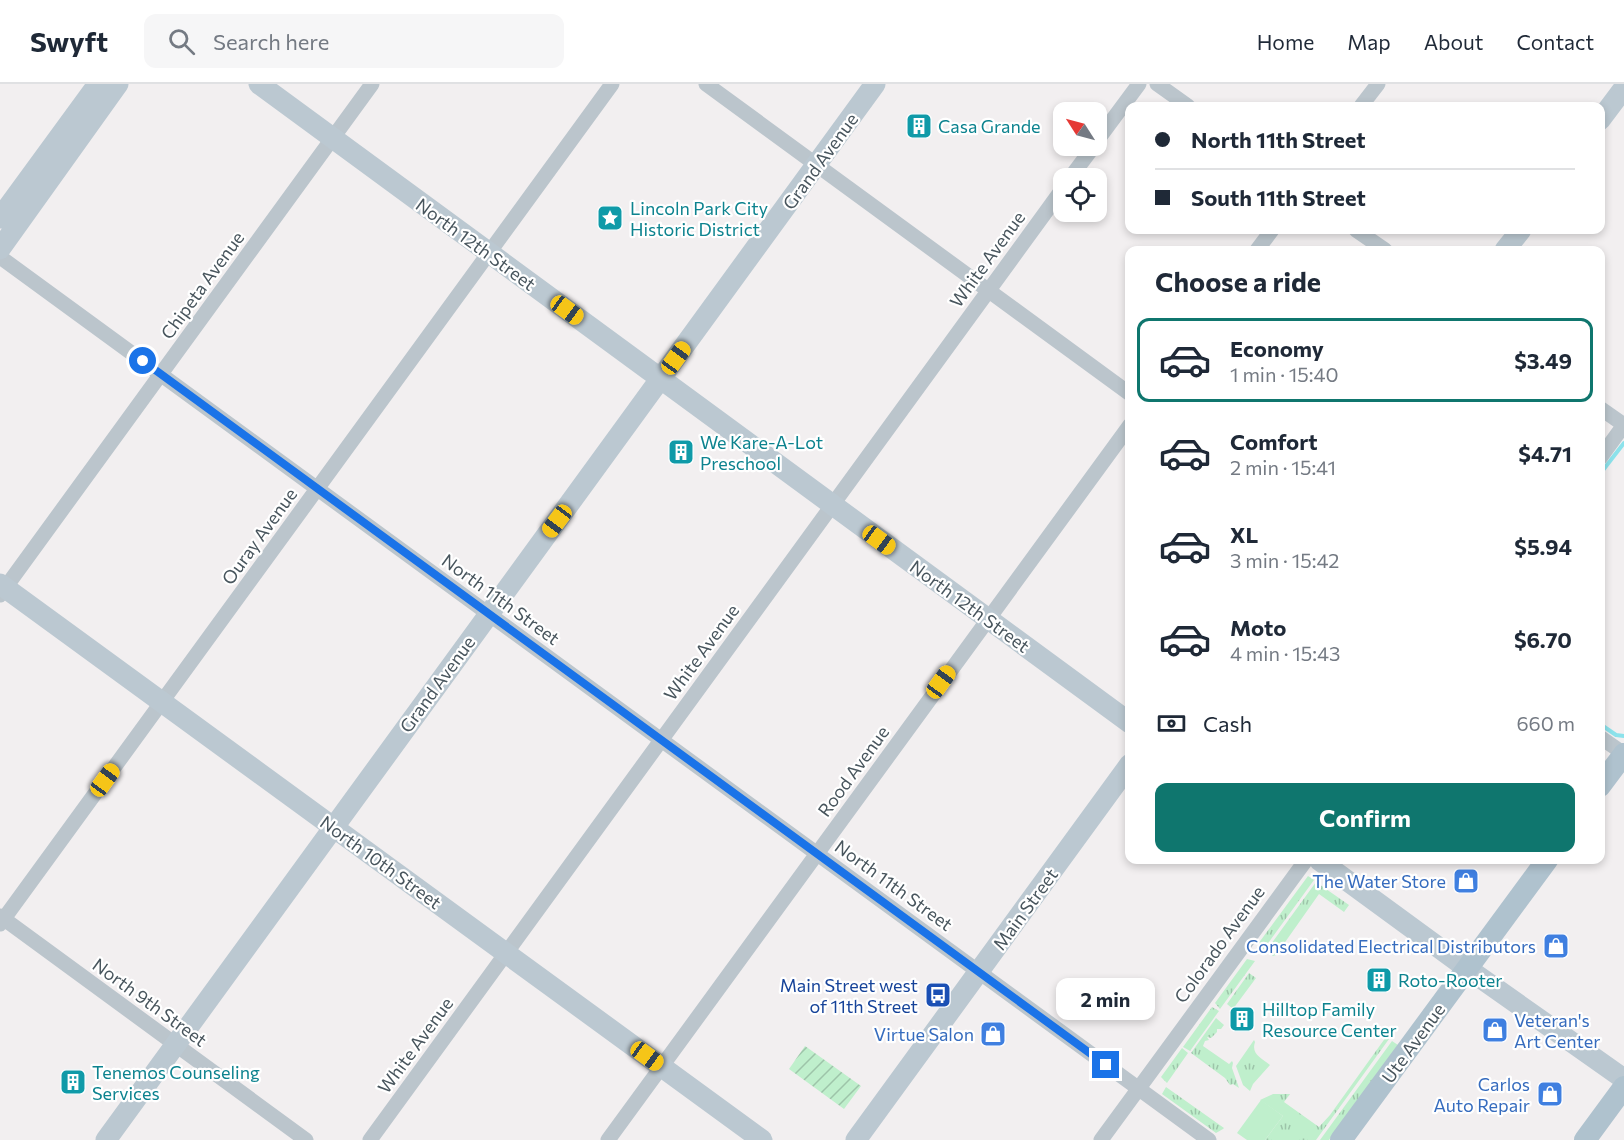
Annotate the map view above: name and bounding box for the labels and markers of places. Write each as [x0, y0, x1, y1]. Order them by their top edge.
building icon: Casa Grande [904, 111, 934, 141]
place label: Casa Grande [938, 115, 1041, 137]
place label: Lincoln Park City Historic District [630, 197, 768, 240]
place icon: Lincoln Park City Historic District [595, 203, 625, 233]
place label: We Kare-A-Lot Preschool [700, 431, 823, 474]
building icon: We Kare-A-Lot Preschool [666, 437, 696, 467]
shop icon: The Water Store [1451, 866, 1481, 896]
place label: The Water Store [1312, 870, 1446, 892]
shop icon: Consolidated Electrical Distributors [1541, 931, 1571, 961]
place label: Consolidated Electrical Distributors [1246, 935, 1536, 957]
building icon: Roto-Rooter [1364, 965, 1394, 995]
place label: Roto-Rooter [1398, 969, 1503, 991]
place label: Main Street west of 11th Street [780, 974, 918, 1017]
bus stop icon: Main Street west of 11th Street [923, 980, 953, 1010]
place label: Hilltop Family Resource Center [1262, 998, 1397, 1041]
building icon: Hilltop Family Resource Center [1227, 1004, 1257, 1034]
place label: Veteran's Art Center [1514, 1009, 1601, 1052]
shop icon: Veteran's Art Center [1480, 1015, 1510, 1045]
shop icon: Virtue Salon [978, 1019, 1008, 1049]
place label: Virtue Salon [874, 1023, 974, 1045]
place label: Tenemos Counseling Services [92, 1061, 260, 1104]
building icon: Tenemos Counseling Services [58, 1067, 88, 1097]
place label: Carlos Auto Repair [1433, 1073, 1530, 1116]
shop icon: Carlos Auto Repair [1535, 1079, 1565, 1109]

